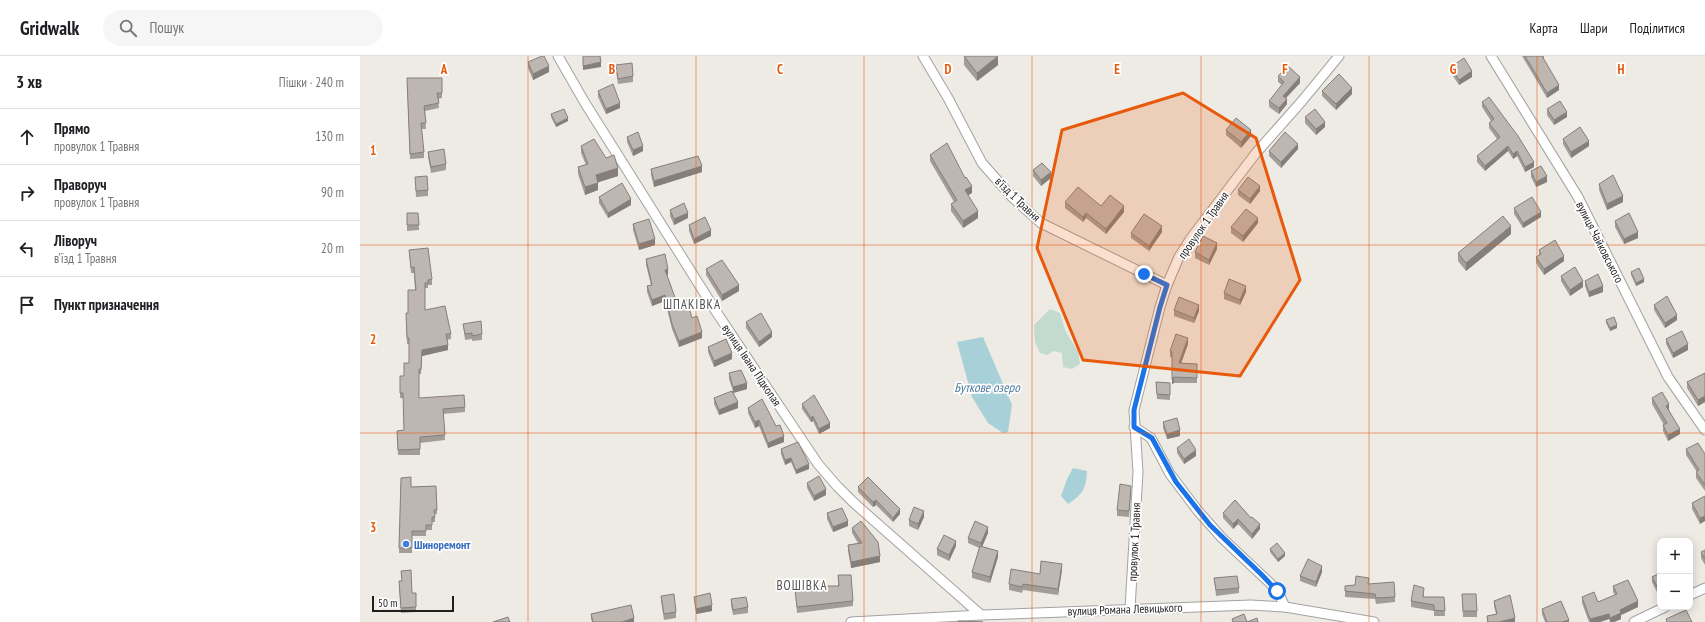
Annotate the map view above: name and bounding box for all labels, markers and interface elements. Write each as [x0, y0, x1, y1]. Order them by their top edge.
search box [103, 10, 383, 46]
text: Gridwalk [20, 16, 79, 40]
icon: search [117, 17, 139, 39]
text: Пошук [149, 18, 184, 37]
text: Карта [1529, 19, 1558, 37]
text: Шари [1580, 19, 1608, 37]
text: Поділитися [1630, 19, 1685, 37]
text: A [440, 61, 448, 78]
text: B [609, 61, 615, 78]
text: C [777, 61, 783, 78]
text: D [945, 61, 952, 78]
text: E [1114, 61, 1120, 78]
text: F [1282, 61, 1288, 78]
text: G [1450, 61, 1457, 78]
text: H [1618, 61, 1625, 78]
text: 3 хв [16, 71, 42, 93]
text: Пішки · 240 m [279, 74, 344, 91]
text: Прямо [54, 119, 90, 138]
icon: ahead [16, 126, 38, 148]
text: 130 m [315, 128, 344, 145]
text: провулок 1 Травня [54, 138, 139, 155]
text: 1 [370, 142, 376, 159]
street label: в’їзд 1 Травня [992, 174, 1044, 225]
text: Праворуч [54, 175, 107, 194]
icon: right [16, 182, 38, 204]
text: 90 m [321, 184, 344, 201]
street label: провулок 1 Травня [1174, 188, 1232, 262]
text: провулок 1 Травня [54, 194, 139, 211]
street label: вулиця Чайковського [1573, 199, 1627, 285]
text: Ліворуч [54, 231, 97, 250]
icon: left [16, 238, 38, 260]
text: 20 m [321, 240, 344, 257]
text: в’їзд 1 Травня [54, 250, 116, 267]
route end [1135, 265, 1153, 283]
icon: arrive [16, 294, 38, 316]
text: Пункт призначення [54, 295, 159, 314]
district label: ШПАКІВКА [663, 296, 721, 313]
street label: вулиця Івана Підкопая [719, 321, 785, 409]
text: 2 [370, 331, 376, 348]
water label: Буткове озеро [954, 379, 1021, 396]
street label: провулок 1 Травня [1124, 502, 1144, 582]
text: 3 [370, 519, 376, 536]
place label: Шиноремонт [414, 537, 471, 552]
map controls [1657, 538, 1693, 610]
button: + [1657, 538, 1693, 574]
marker: Шиноремонт [401, 539, 411, 549]
button: − [1657, 574, 1693, 610]
district label: ВОШІВКА [776, 577, 828, 594]
route start [1268, 582, 1286, 600]
scale bar [372, 594, 454, 613]
text: 50 m [378, 596, 397, 610]
street label: вулиця Романа Левицького [1067, 599, 1183, 619]

